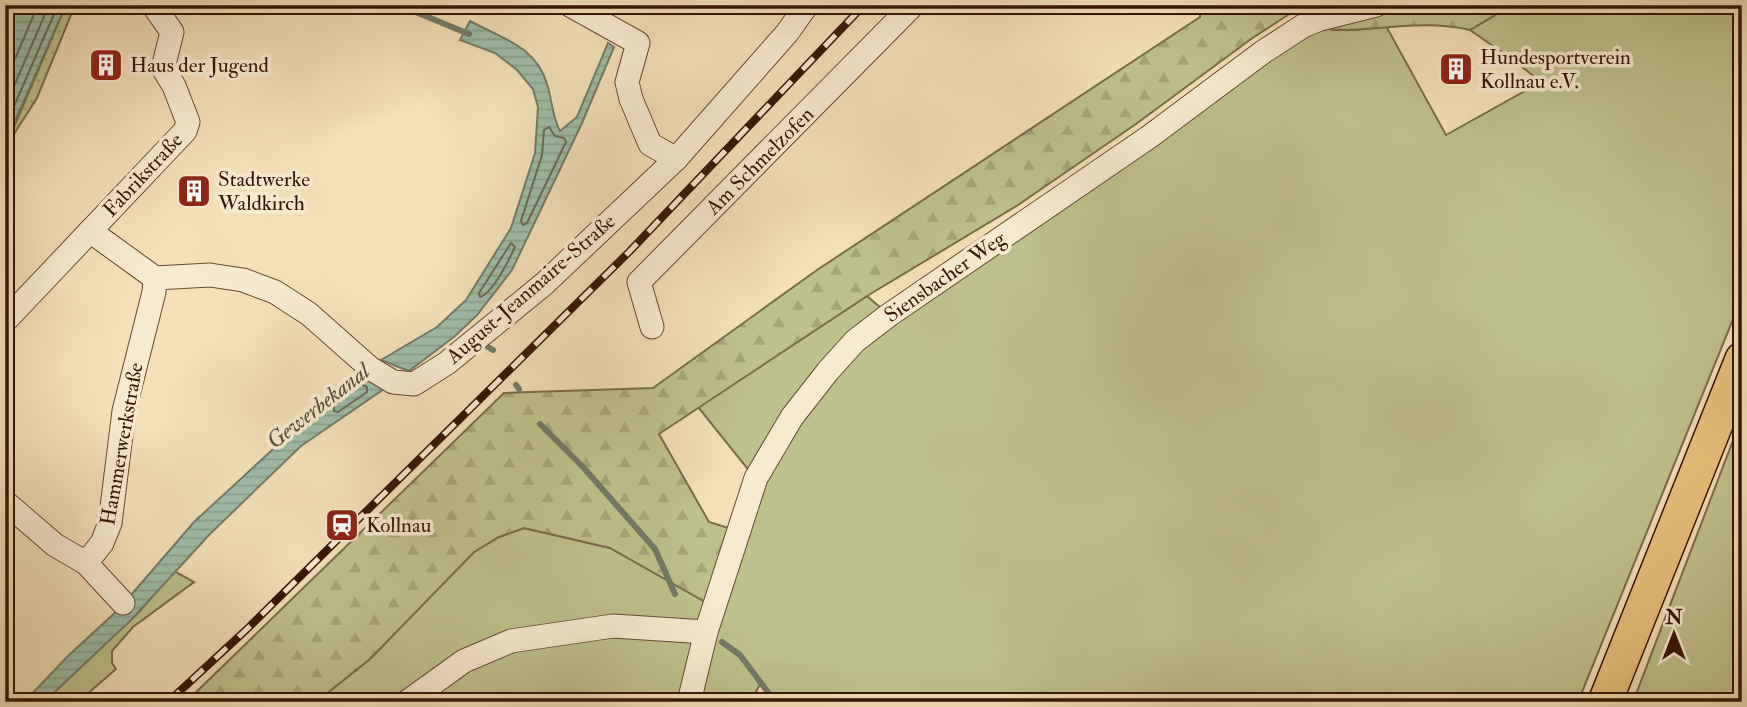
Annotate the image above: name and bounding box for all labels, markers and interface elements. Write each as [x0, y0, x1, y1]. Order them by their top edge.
place label: Hundesportverein Kollnau e.V. [1480, 44, 1631, 95]
building icon: Haus der Jugend [87, 46, 125, 84]
building icon: Hundesportverein Kollnau e.V. [1437, 50, 1475, 88]
place label: Haus der Jugend [130, 52, 270, 79]
street label: Am Schmelzofen [699, 101, 820, 222]
street label: Fabrikstraße [97, 127, 189, 223]
place label: Stadtwerke Waldkirch [217, 166, 310, 217]
building icon: Stadtwerke Waldkirch [175, 172, 213, 210]
street label: August-Jeanmaire-Straße [440, 208, 621, 371]
street label: Siensbacher Weg [879, 225, 1011, 329]
water label: Gewerbekanal [261, 356, 377, 455]
street label: Hammerwerkstraße [94, 360, 150, 527]
station icon: Kollnau [323, 506, 361, 544]
place label: Kollnau [366, 512, 432, 539]
north arrow [1638, 598, 1708, 668]
text: N [1664, 606, 1683, 630]

